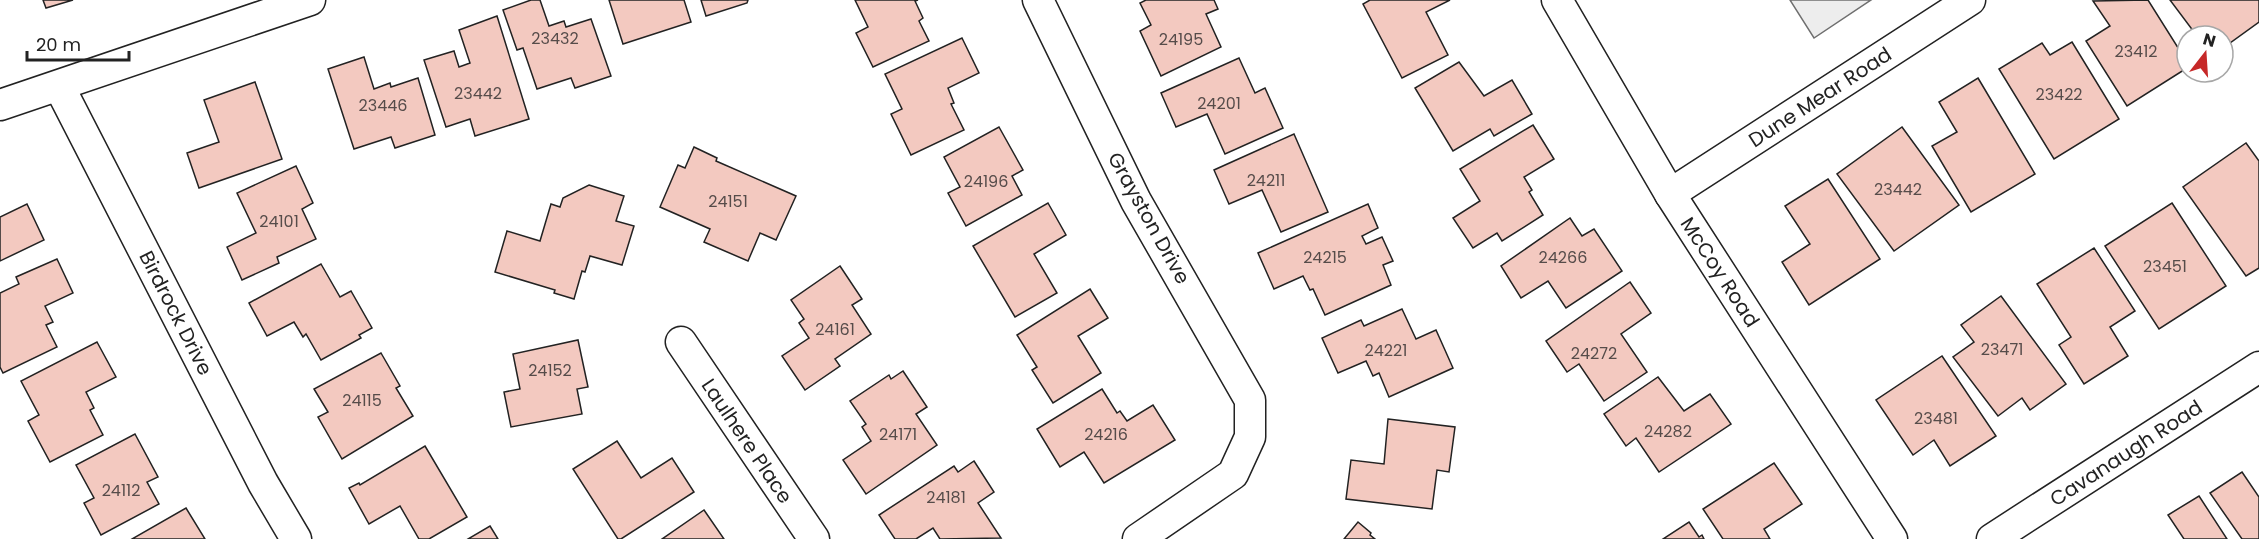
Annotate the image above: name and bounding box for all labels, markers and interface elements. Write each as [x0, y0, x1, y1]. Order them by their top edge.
scale bar [27, 24, 129, 62]
north arrow [2175, 24, 2235, 84]
house number: 23432 [531, 27, 579, 50]
text: N [2200, 27, 2218, 53]
house number: 24195 [1159, 28, 1203, 51]
text: 20 m [36, 32, 81, 57]
street label: Dune Mear Road [1743, 40, 1897, 154]
house number: 23412 [2114, 40, 2158, 63]
house number: 23442 [454, 82, 502, 105]
house number: 23422 [2035, 83, 2083, 106]
house number: 24201 [1197, 92, 1241, 115]
house number: 23446 [359, 94, 407, 117]
street label: Grayston Drive [1101, 147, 1197, 289]
house number: 24211 [1247, 169, 1285, 192]
house number: 24196 [964, 170, 1008, 193]
house number: 23442 [1874, 178, 1922, 201]
house number: 24151 [708, 190, 748, 213]
house number: 24101 [259, 210, 299, 233]
street label: McCoy Road [1674, 211, 1766, 333]
street label: Birdrock Drive [133, 246, 219, 380]
house number: 24215 [1303, 246, 1347, 269]
house number: 24266 [1539, 246, 1587, 269]
house number: 23451 [2143, 255, 2187, 278]
house number: 24161 [815, 318, 855, 341]
house number: 23471 [1981, 338, 2023, 361]
house number: 24221 [1365, 339, 1407, 362]
house number: 24272 [1571, 342, 1617, 365]
house number: 24152 [528, 359, 572, 382]
street label: Laulhere Place [695, 373, 799, 509]
house number: 24115 [342, 389, 382, 412]
street label: Cavanaugh Road [2044, 393, 2208, 513]
house number: 23481 [1914, 407, 1958, 430]
house number: 24282 [1644, 420, 1692, 443]
house number: 24171 [879, 423, 917, 446]
house number: 24216 [1084, 423, 1128, 446]
house number: 24112 [102, 479, 140, 502]
house number: 24181 [926, 486, 966, 509]

